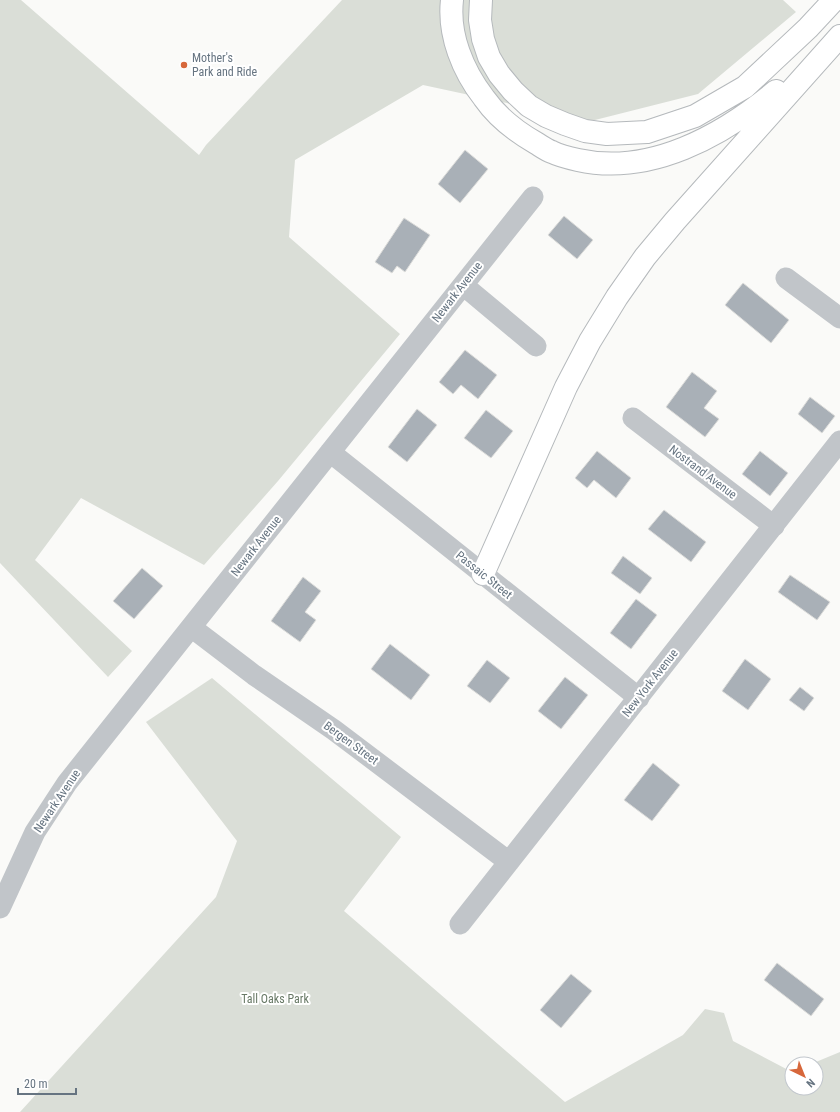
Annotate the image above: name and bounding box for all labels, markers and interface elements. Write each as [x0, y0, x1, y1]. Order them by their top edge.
place label: Mother's Park and Ride [192, 51, 257, 79]
marker: Mother's Park and Ride [179, 60, 189, 70]
street label: Newark Avenue [429, 259, 485, 325]
street label: Nostrand Avenue [667, 442, 740, 502]
street label: Newark Avenue [228, 513, 284, 579]
street label: Passaic Street [453, 548, 515, 602]
street label: New York Avenue [619, 646, 681, 720]
street label: Bergen Street [321, 719, 381, 768]
street label: Newark Avenue [31, 767, 83, 835]
park label: Tall Oaks Park [241, 992, 309, 1006]
north arrow [784, 1056, 824, 1096]
scale bar [18, 1070, 76, 1096]
text: N [803, 1076, 817, 1090]
text: 20 m [24, 1077, 48, 1091]

